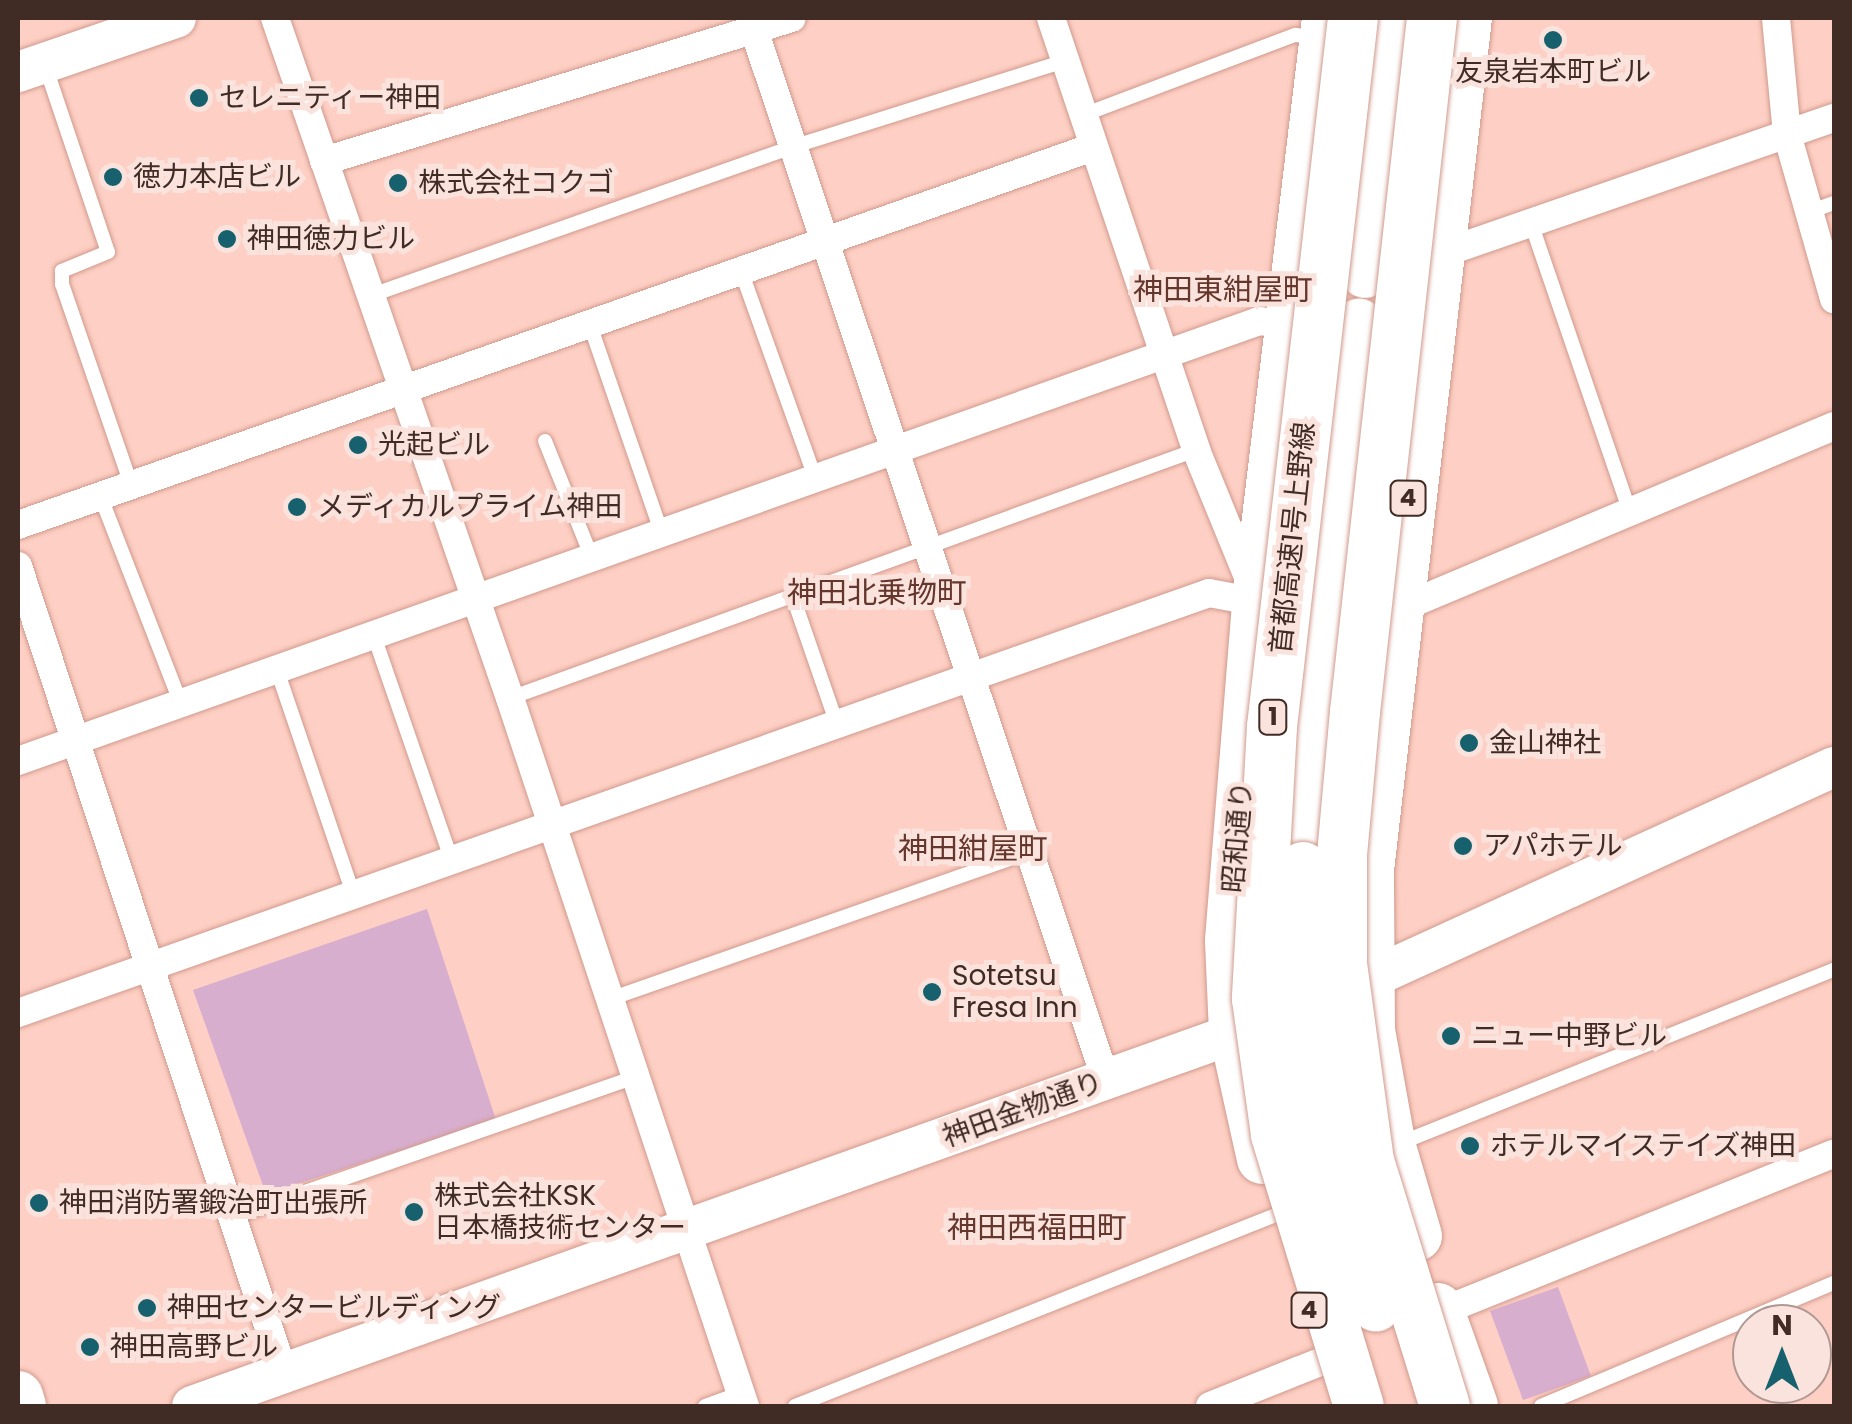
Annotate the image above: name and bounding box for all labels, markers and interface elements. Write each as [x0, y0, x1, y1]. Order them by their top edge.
marker: 友泉岩本町ビル [1542, 29, 1564, 51]
place label: 友泉岩本町ビル [1455, 55, 1651, 89]
place label: セレニティー神田 [219, 81, 443, 115]
marker: セレニティー神田 [188, 87, 210, 109]
place label: 徳力本店ビル [133, 160, 301, 194]
marker: 徳力本店ビル [102, 166, 124, 188]
place label: 株式会社コクゴ [418, 166, 614, 200]
marker: 株式会社コクゴ [387, 172, 409, 194]
place label: 神田徳力ビル [247, 222, 415, 256]
marker: 神田徳力ビル [216, 228, 238, 250]
district label: 神田東紺屋町 [1133, 272, 1313, 308]
street label: 首都高速1号上野線 [1264, 420, 1322, 656]
place label: 光起ビル [378, 428, 490, 462]
marker: 光起ビル [347, 434, 369, 456]
road number: 4 [1388, 478, 1428, 518]
place label: メディカルプライム神田 [317, 490, 625, 524]
marker: メディカルプライム神田 [286, 496, 308, 518]
district label: 神田北乗物町 [787, 575, 967, 611]
road number: 1 [1258, 697, 1288, 737]
place label: 金山神社 [1489, 726, 1601, 760]
marker: 金山神社 [1458, 732, 1480, 754]
street label: 昭和通り [1216, 780, 1260, 894]
place label: アパホテル [1483, 829, 1623, 863]
district label: 神田紺屋町 [898, 831, 1048, 867]
marker: アパホテル [1452, 835, 1474, 857]
place label: Sotetsu Fresa Inn [952, 959, 1078, 1025]
marker: Sotetsu Fresa Inn [921, 981, 943, 1003]
place label: ニュー中野ビル [1471, 1019, 1667, 1053]
marker: ニュー中野ビル [1440, 1025, 1462, 1047]
street label: 神田金物通り [938, 1065, 1108, 1155]
place label: ホテルマイステイズ神田 [1490, 1129, 1798, 1163]
marker: ホテルマイステイズ神田 [1459, 1135, 1481, 1157]
place label: 株式会社KSK 日本橋技術センター [434, 1179, 686, 1245]
place label: 神田消防署鍛治町出張所 [59, 1186, 367, 1220]
marker: 神田消防署鍛治町出張所 [28, 1192, 50, 1214]
marker: 株式会社KSK 日本橋技術センター [403, 1201, 425, 1223]
district label: 神田西福田町 [947, 1210, 1127, 1246]
road number: 4 [1289, 1290, 1329, 1330]
place label: 神田センタービルディング [167, 1291, 503, 1325]
marker: 神田センタービルディング [136, 1297, 158, 1319]
north arrow [1732, 1304, 1832, 1404]
text: N [1771, 1306, 1793, 1345]
place label: 神田高野ビル [110, 1330, 278, 1364]
marker: 神田高野ビル [79, 1336, 101, 1358]

